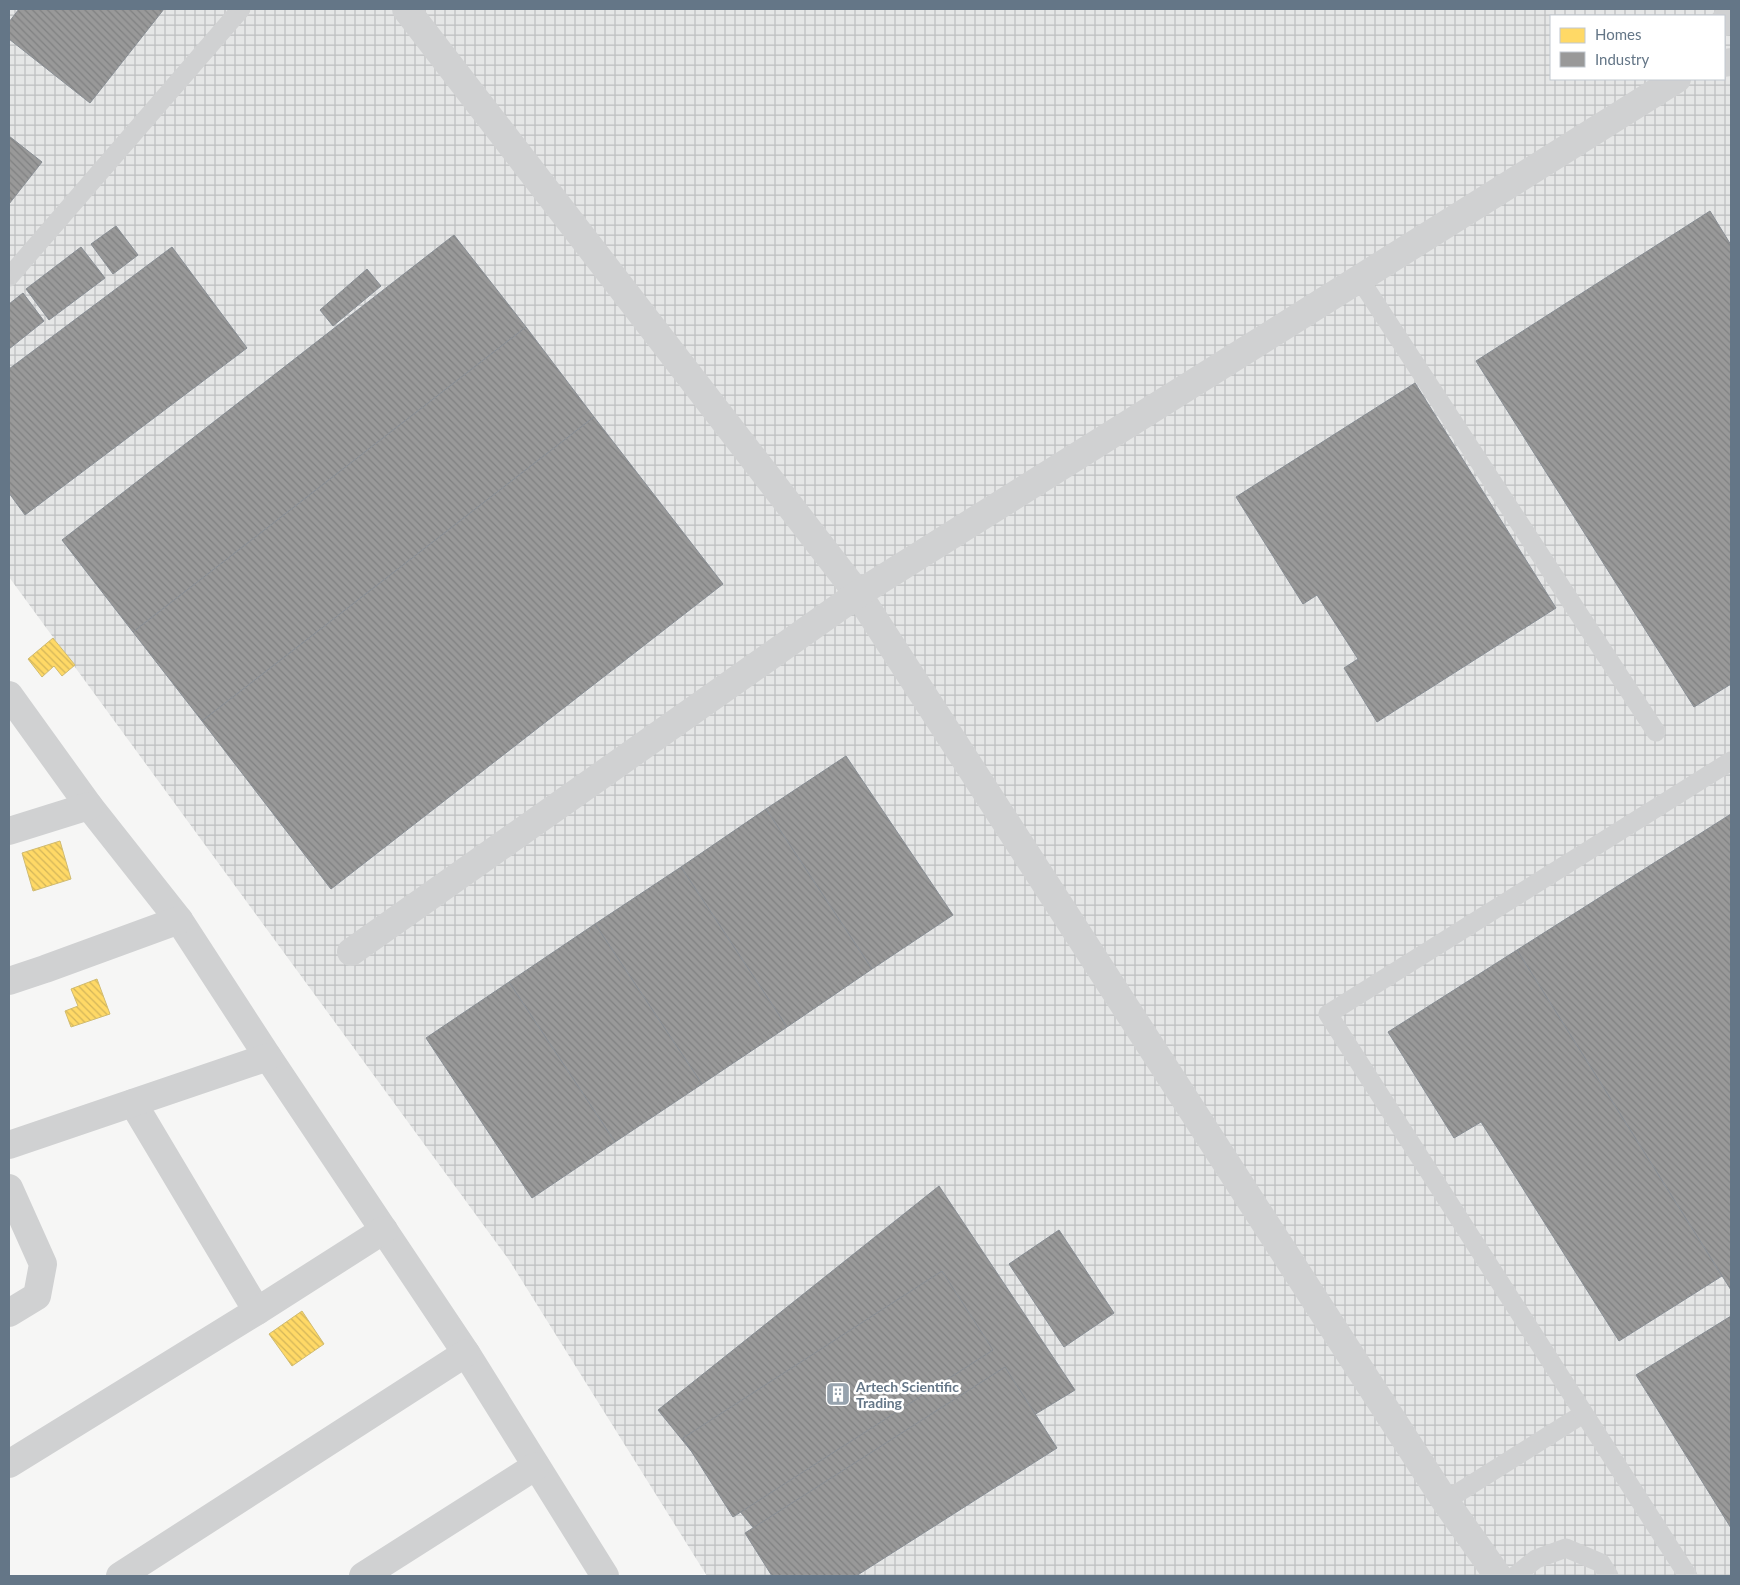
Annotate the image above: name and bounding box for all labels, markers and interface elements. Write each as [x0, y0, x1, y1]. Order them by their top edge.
legend [1550, 15, 1725, 80]
text: Homes [1595, 25, 1641, 43]
text: Industry [1595, 50, 1650, 68]
place label: Artech Scientific Trading [855, 1378, 959, 1411]
building icon: Artech Scientific Trading [825, 1381, 851, 1407]

